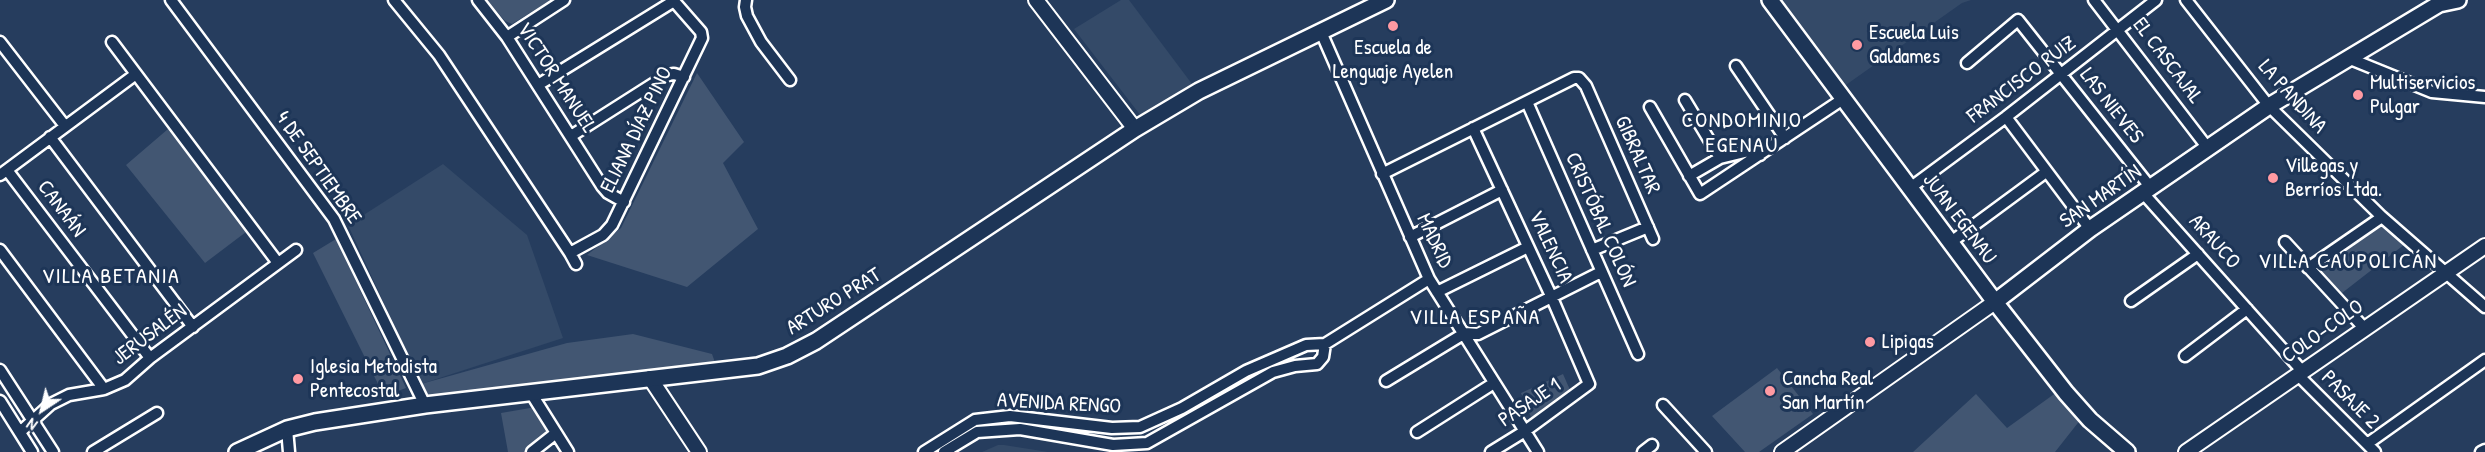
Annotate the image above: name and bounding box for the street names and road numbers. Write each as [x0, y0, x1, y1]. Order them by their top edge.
street label: EL CASCAJAL [2127, 13, 2207, 109]
street label: VICTOR MANUEL [511, 18, 601, 138]
street label: FRANCISCO RUIZ [1963, 31, 2081, 129]
street label: LA PANDINA [2252, 55, 2332, 139]
street label: ELIANA DÍAZ PINO [596, 63, 678, 197]
street label: LAS NIEVES [2074, 63, 2148, 149]
street label: 4 DE SEPTIEMBRE [270, 107, 366, 229]
street label: GIBRALTAR [1609, 112, 1665, 198]
street label: CRISTÓBAL COLÓN [1559, 149, 1641, 291]
street label: SAN MARTÍN [2055, 160, 2147, 234]
street label: JUAN EGENAU [1917, 169, 2001, 269]
street label: CANAÁN [31, 176, 91, 242]
street label: VALENCIA [1522, 207, 1578, 287]
street label: MADRID [1411, 210, 1457, 272]
street label: ARAUCO [2183, 210, 2245, 274]
street label: ARTURO PRAT [782, 263, 886, 341]
street label: COLO-COLO [2277, 295, 2369, 369]
street label: JERUSALÉN [108, 299, 192, 371]
street label: PASAJE 2 [2316, 366, 2384, 434]
street label: PASAJE 1 [1494, 373, 1566, 433]
street label: AVENIDA RENGO [996, 388, 1122, 420]

